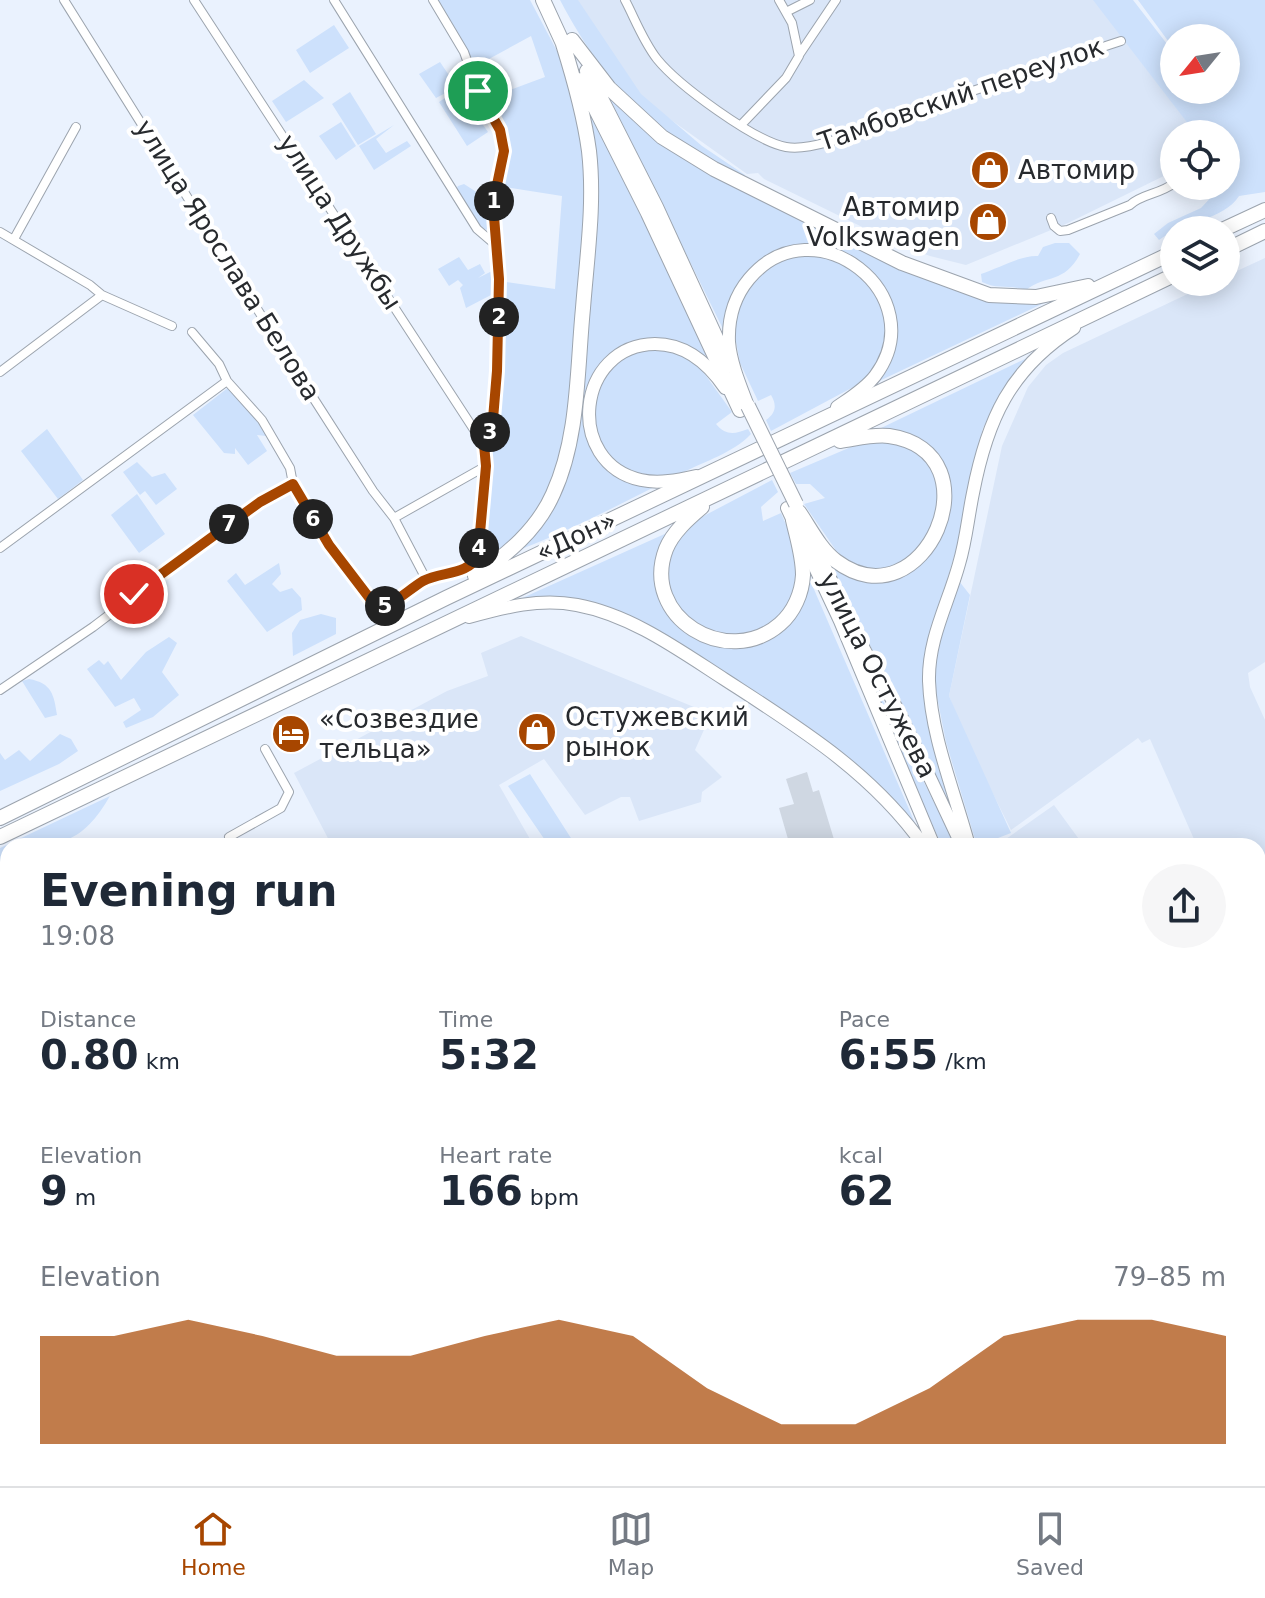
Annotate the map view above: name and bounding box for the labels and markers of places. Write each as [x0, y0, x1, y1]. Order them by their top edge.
pin [444, 57, 512, 125]
shop icon: Автомир [969, 149, 1011, 191]
place label: Автомир [1018, 155, 1135, 185]
pin: 1 [474, 181, 514, 221]
place label: Автомир Volkswagen [806, 192, 960, 252]
shop icon: Автомир Volkswagen [967, 201, 1009, 243]
pin: 2 [479, 297, 519, 337]
pin: 3 [470, 412, 510, 452]
pin: 6 [293, 499, 333, 539]
pin: 7 [209, 504, 249, 544]
pin: 4 [459, 528, 499, 568]
pin [100, 560, 168, 628]
pin: 5 [365, 586, 405, 626]
place label: Остужевский рынок [565, 702, 749, 762]
place label: «Созвездие тельца» [319, 704, 479, 764]
shop icon: Остужевский рынок [516, 711, 558, 753]
hotel icon: «Созвездие тельца» [270, 713, 312, 755]

